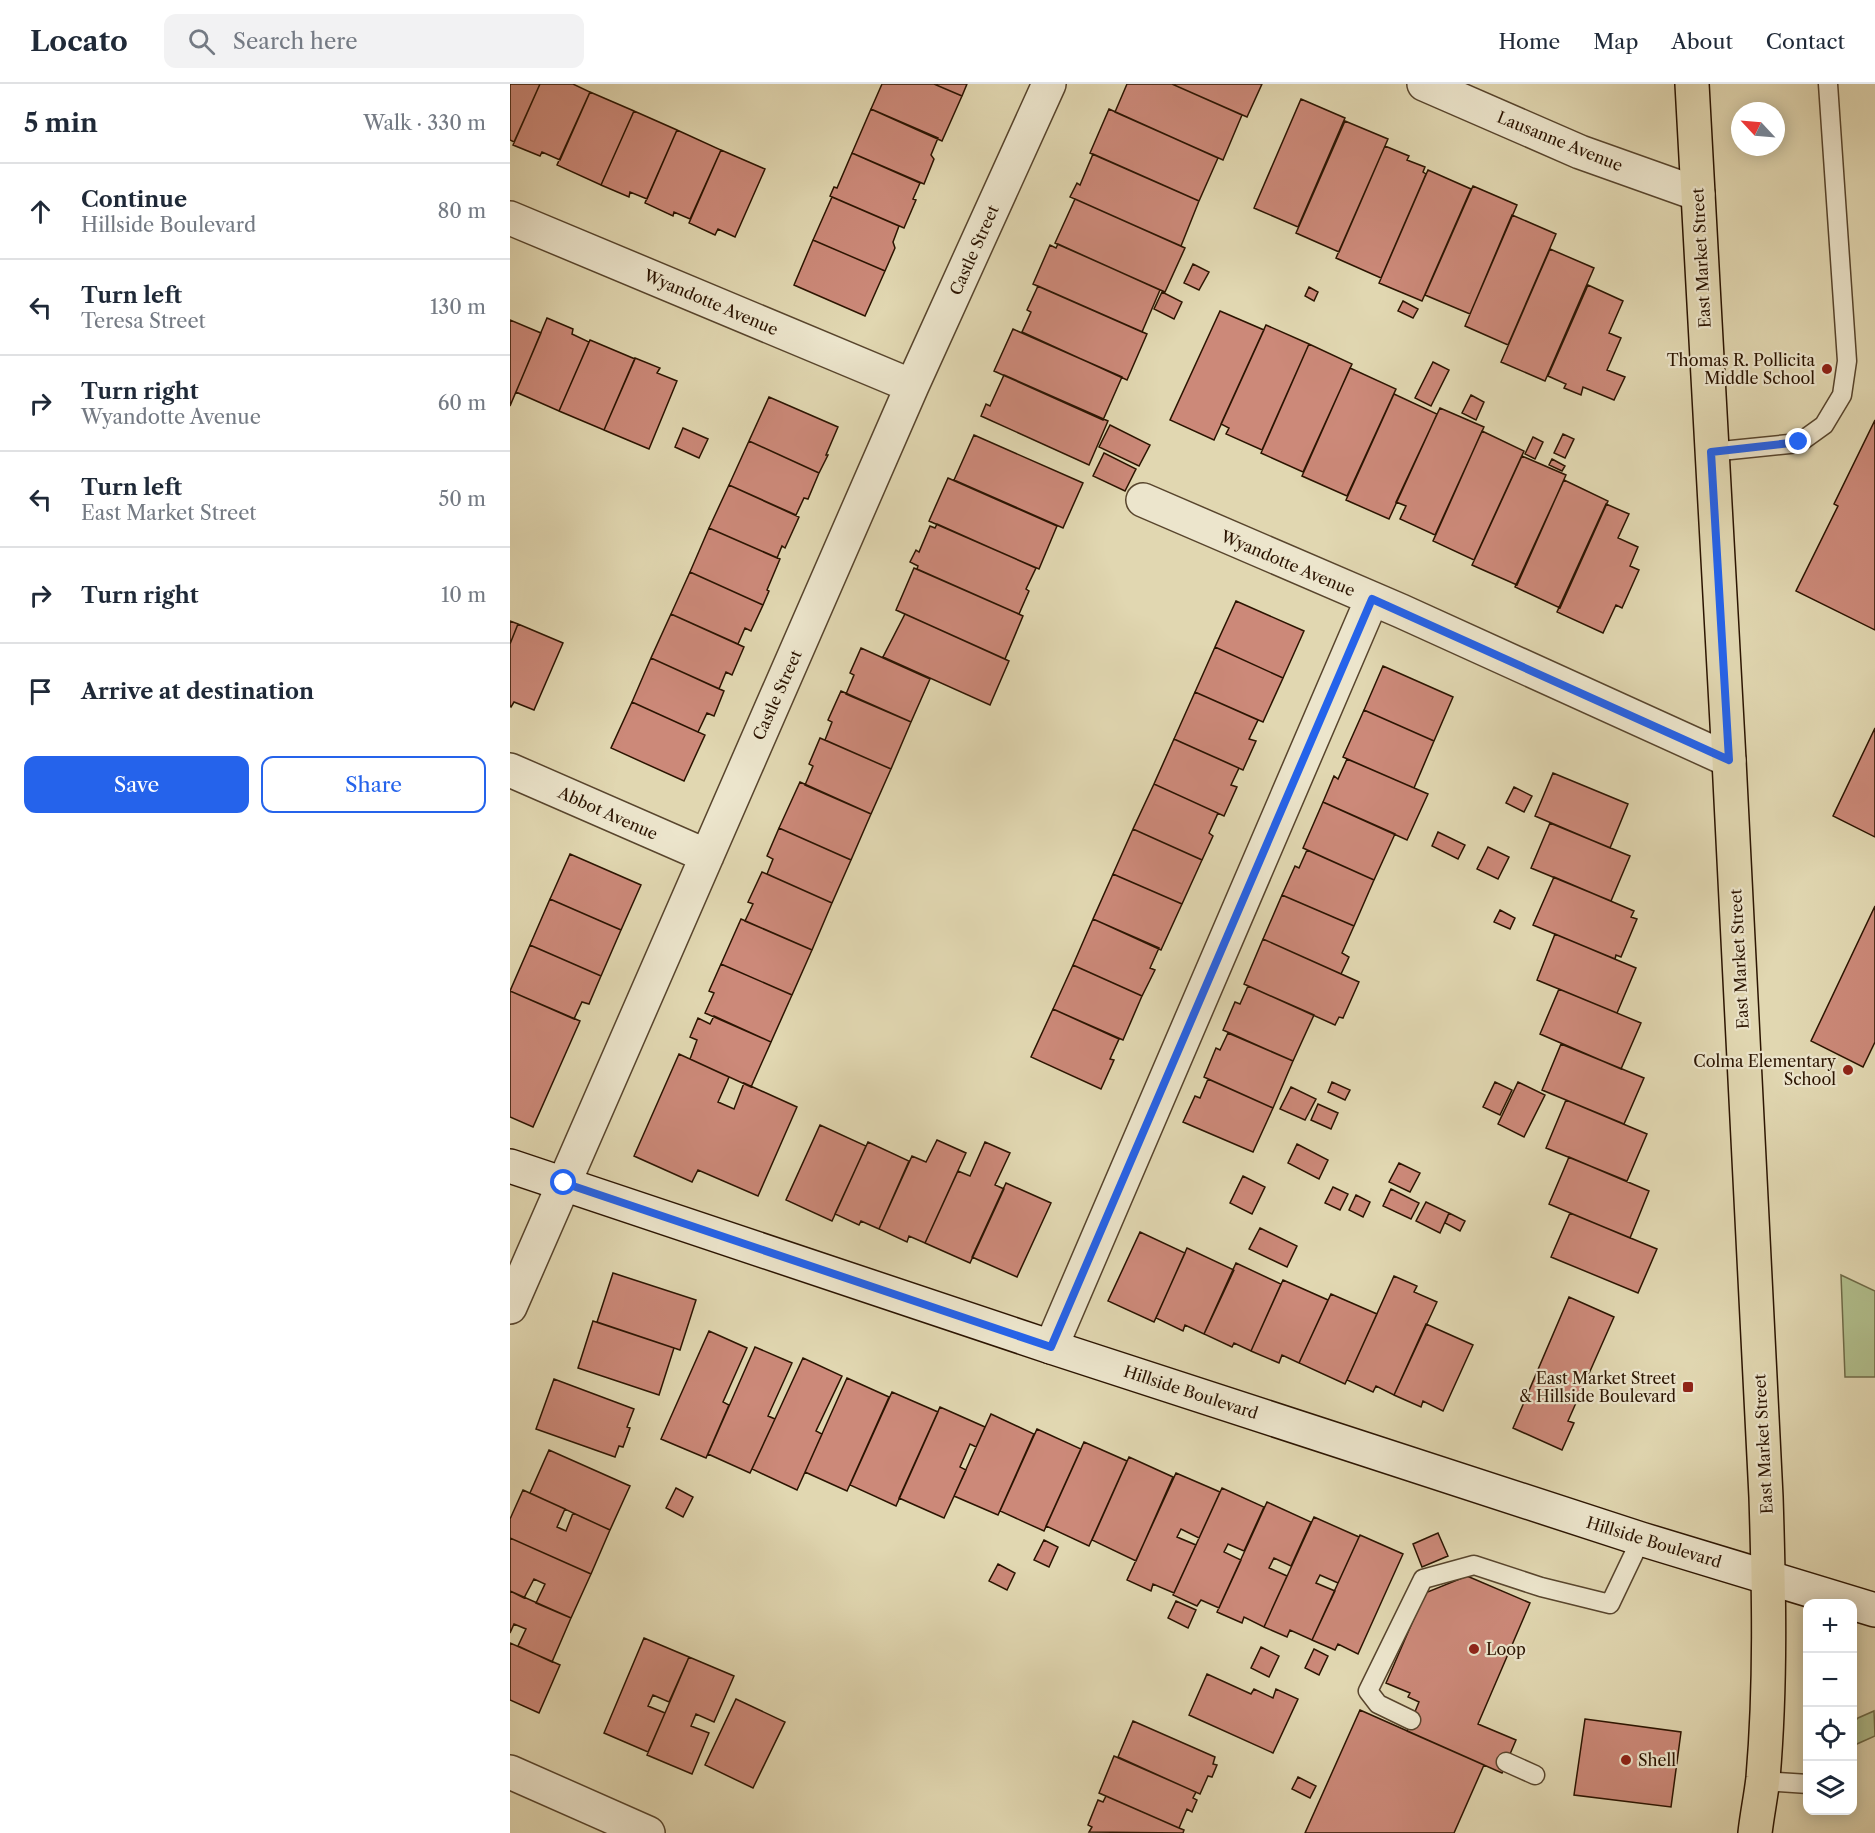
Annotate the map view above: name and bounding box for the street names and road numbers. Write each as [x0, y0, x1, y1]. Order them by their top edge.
street label: Lausanne Avenue [1494, 107, 1626, 175]
street label: East Market Street [1687, 187, 1715, 329]
street label: Castle Street [945, 201, 1003, 298]
street label: Wyandotte Avenue [640, 264, 781, 339]
street label: Wyandotte Avenue [1217, 525, 1358, 600]
street label: Castle Street [748, 646, 806, 743]
street label: Abbot Avenue [554, 782, 661, 844]
street label: East Market Street [1725, 888, 1753, 1030]
street label: Hillside Boulevard [1121, 1361, 1261, 1423]
street label: East Market Street [1749, 1373, 1777, 1515]
street label: Hillside Boulevard [1584, 1512, 1724, 1572]

